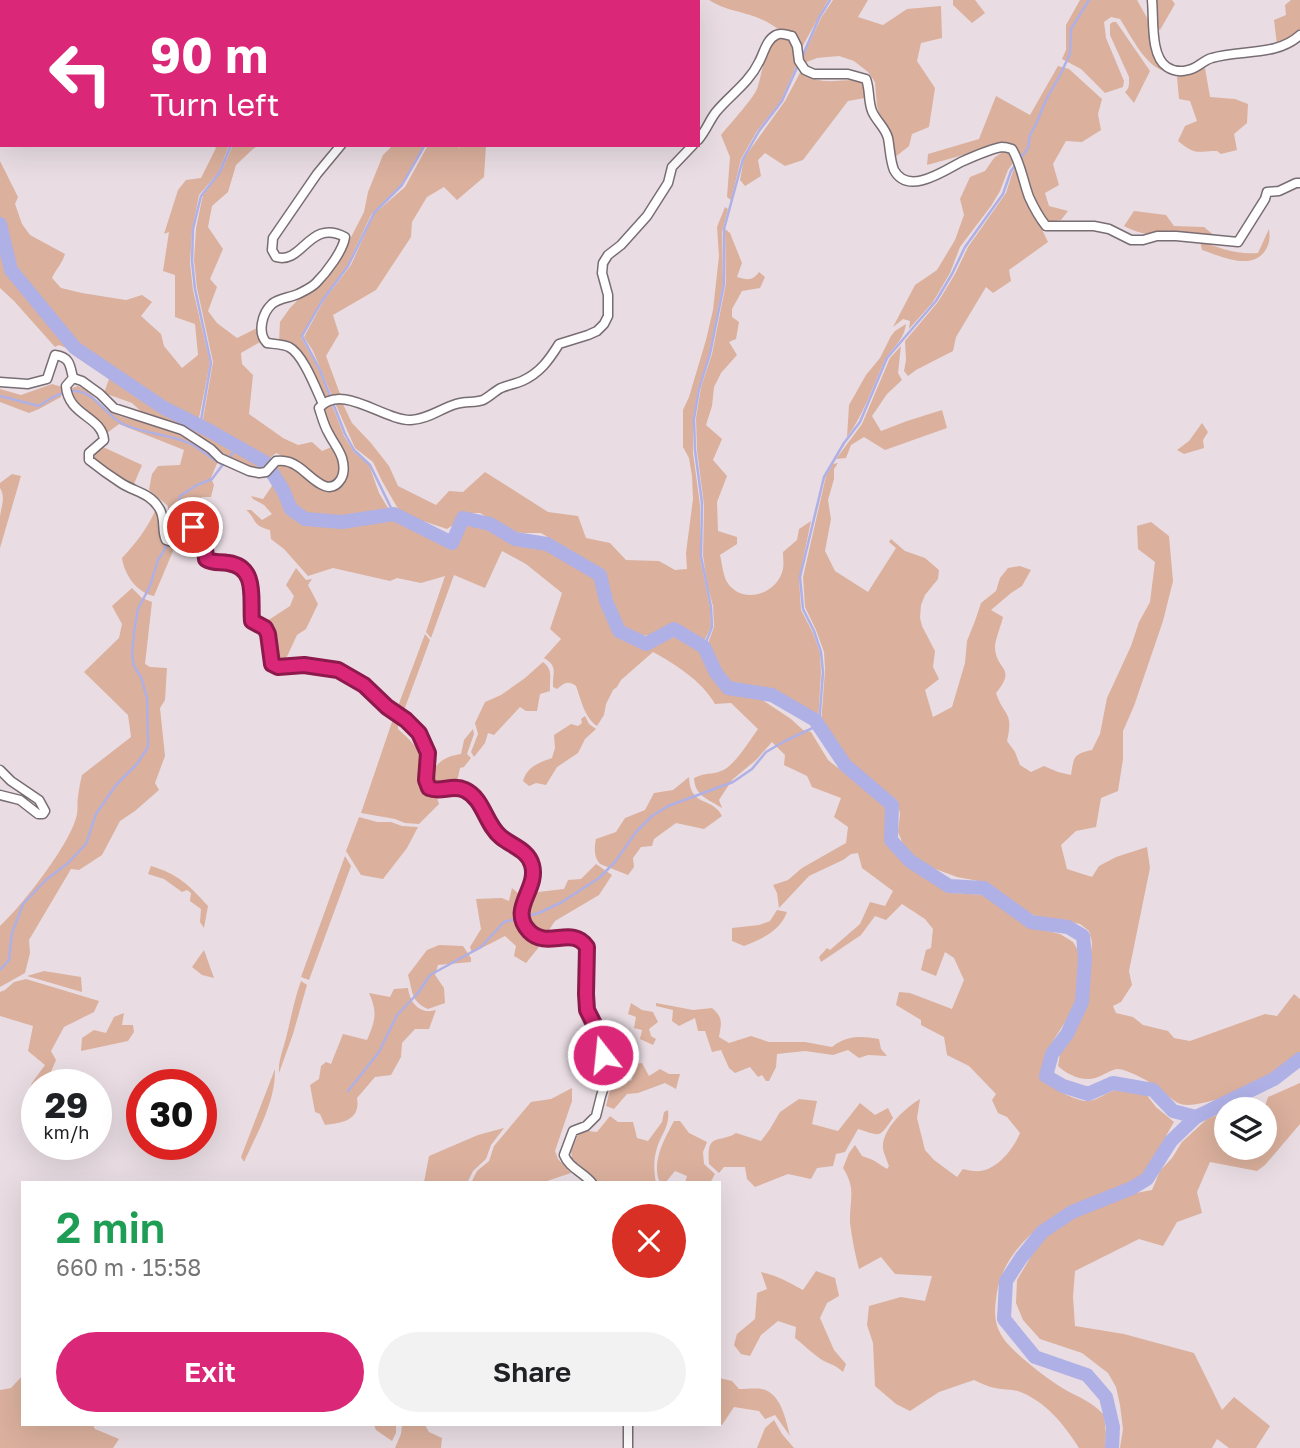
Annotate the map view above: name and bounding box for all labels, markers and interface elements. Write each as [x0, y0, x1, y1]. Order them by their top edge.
text: 90 m [150, 25, 268, 84]
icon: left [35, 28, 126, 119]
text: Turn left [150, 85, 279, 123]
pin [163, 497, 223, 557]
icon: arrive [174, 508, 212, 546]
position arrow [566, 1018, 640, 1092]
speed limit sign: 30 [126, 1069, 217, 1160]
text: 29 [45, 1084, 88, 1126]
map controls [1214, 1097, 1277, 1160]
button: layers [1214, 1097, 1277, 1160]
text: km/h [44, 1121, 89, 1143]
text: 2 min [56, 1202, 165, 1252]
button: close [612, 1204, 686, 1278]
text: 660 m · 15:58 [56, 1253, 201, 1281]
button: Exit [56, 1332, 364, 1412]
button: Share [378, 1332, 686, 1412]

